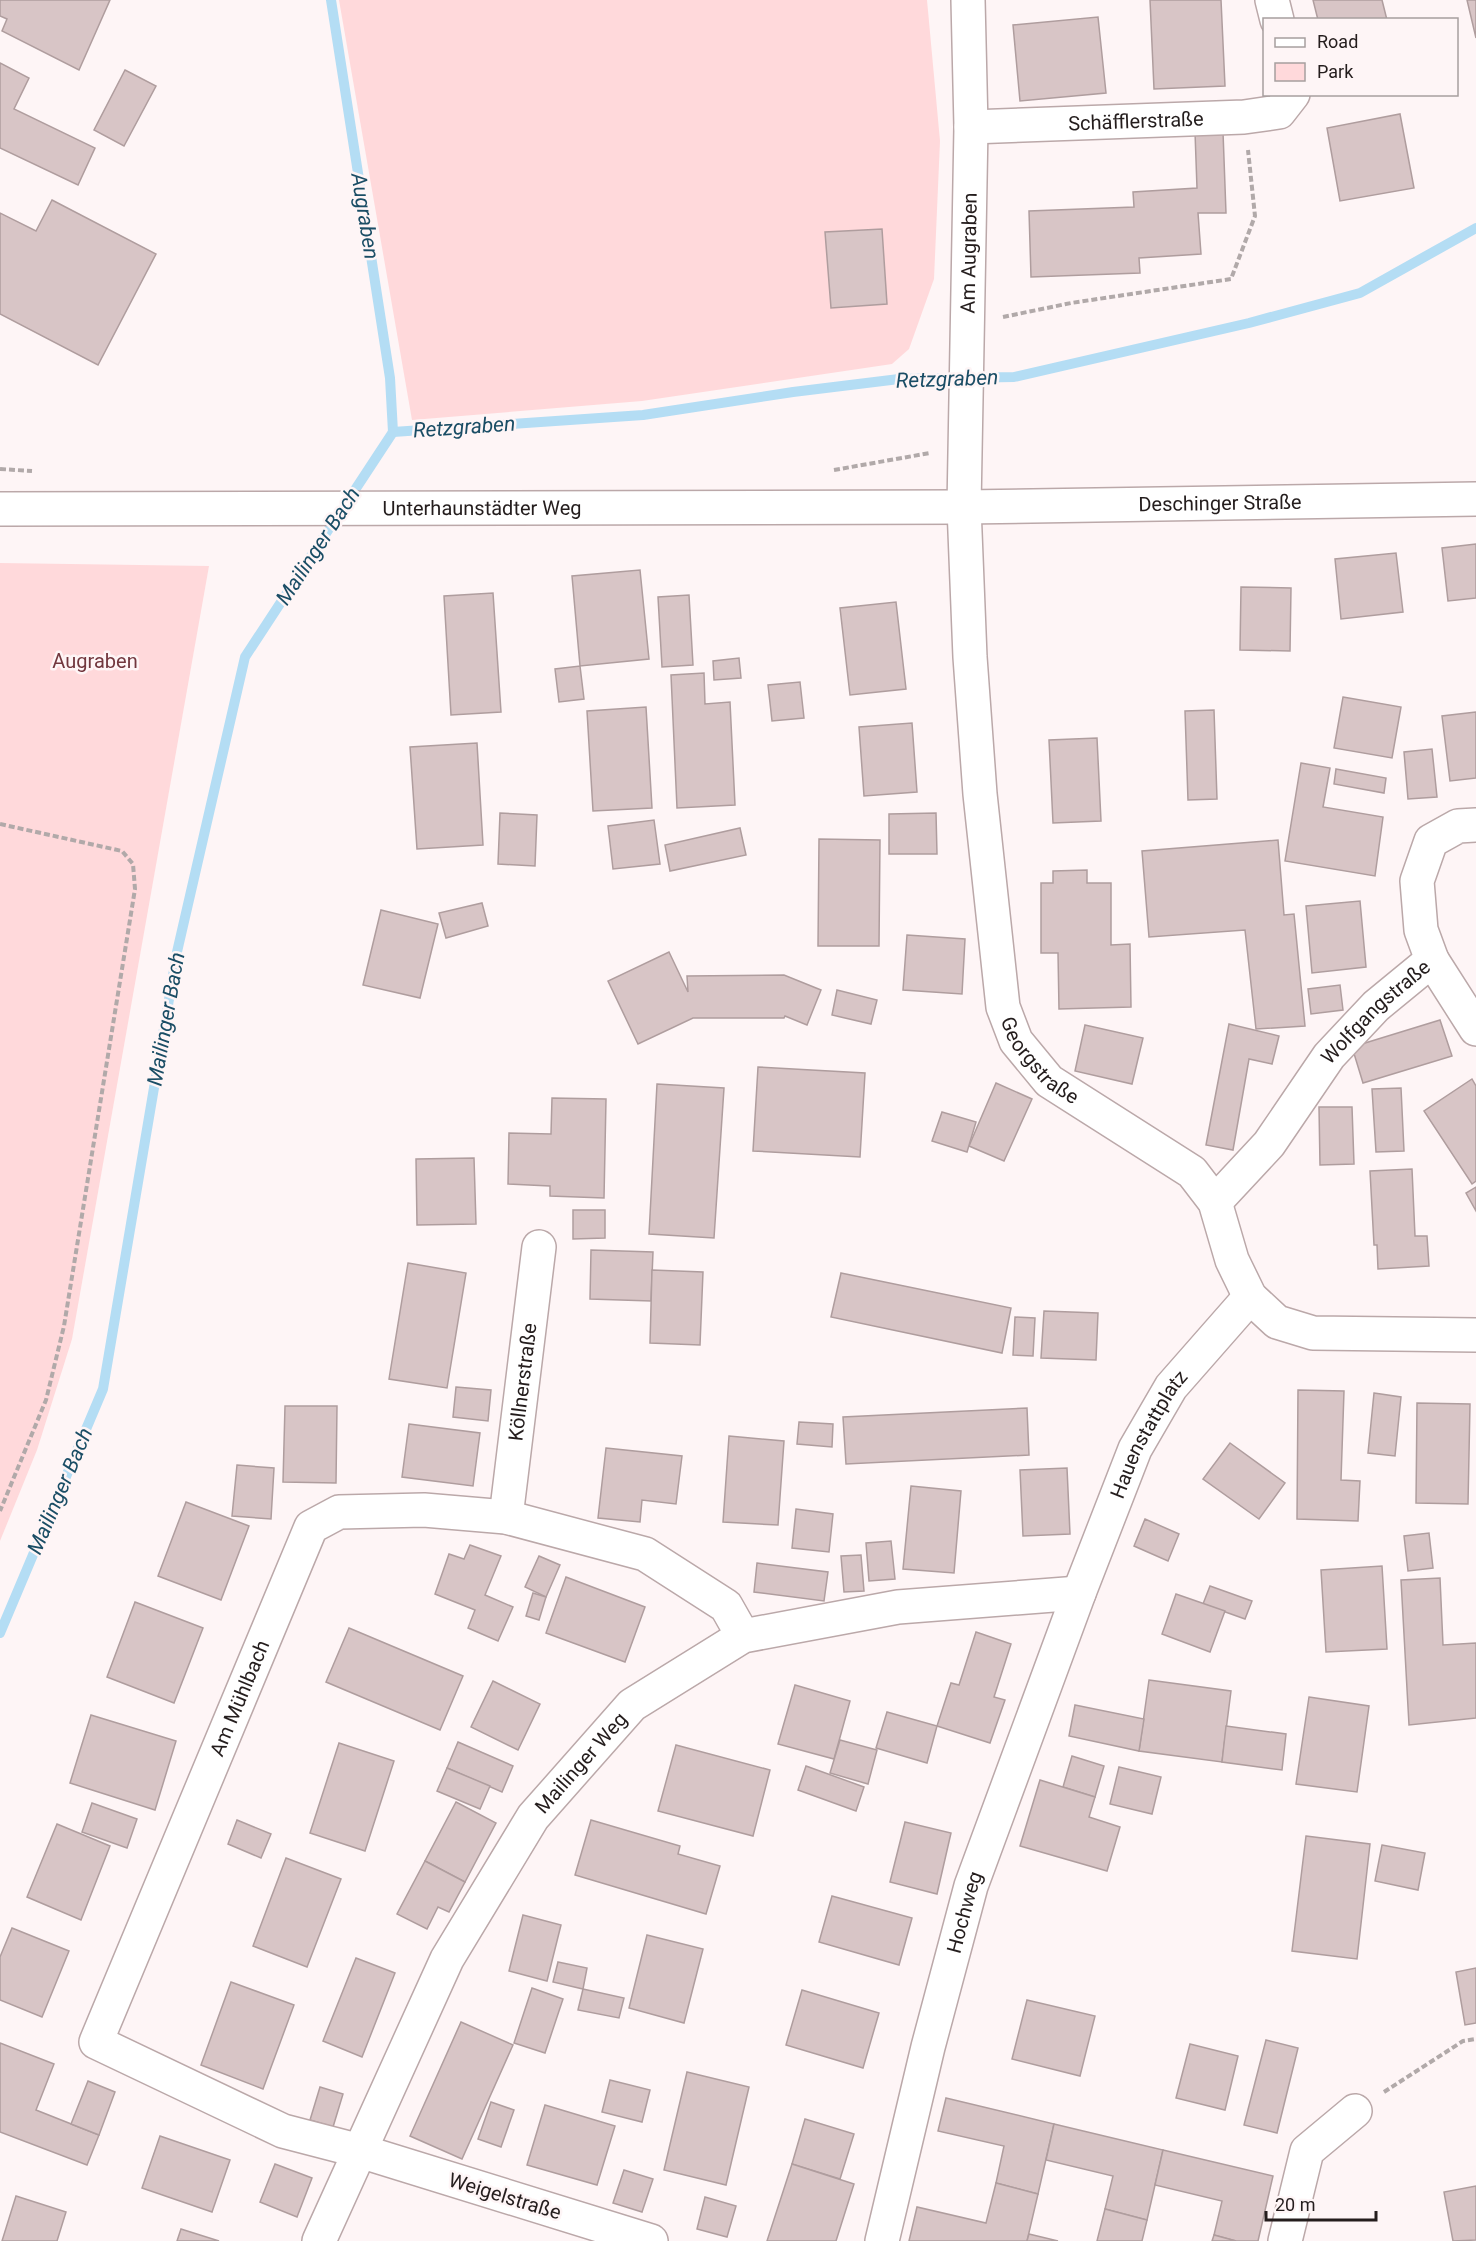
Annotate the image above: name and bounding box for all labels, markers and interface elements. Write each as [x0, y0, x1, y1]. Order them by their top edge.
legend [1263, 18, 1458, 96]
text: Road [1317, 31, 1358, 52]
text: Park [1317, 61, 1354, 82]
street label: Schäfflerstraße [1068, 106, 1204, 135]
water label: Augraben [346, 170, 384, 261]
street label: Am Augraben [956, 192, 982, 314]
water label: Retzgraben [895, 365, 999, 393]
water label: Retzgraben [412, 411, 516, 443]
water label: Mailinger Bach [271, 483, 365, 609]
street label: Deschinger Straße [1138, 490, 1302, 516]
street label: Unterhaunstädter Weg [382, 496, 582, 520]
park label: Augraben [52, 649, 138, 673]
water label: Mailinger Bach [142, 950, 190, 1088]
street label: Wolfgangstraße [1316, 955, 1435, 1069]
street label: Georgstraße [996, 1013, 1083, 1109]
street label: Köllnerstraße [503, 1322, 542, 1442]
street label: Hauenstattplatz [1105, 1365, 1192, 1502]
water label: Mailinger Bach [23, 1424, 97, 1558]
street label: Am Mühlbach [205, 1636, 274, 1760]
street label: Mailinger Weg [530, 1707, 632, 1818]
street label: Hochweg [942, 1868, 987, 1956]
street label: Weigelstraße [446, 2168, 564, 2224]
scale bar [1266, 2184, 1376, 2222]
text: 20 m [1275, 2194, 1315, 2215]

